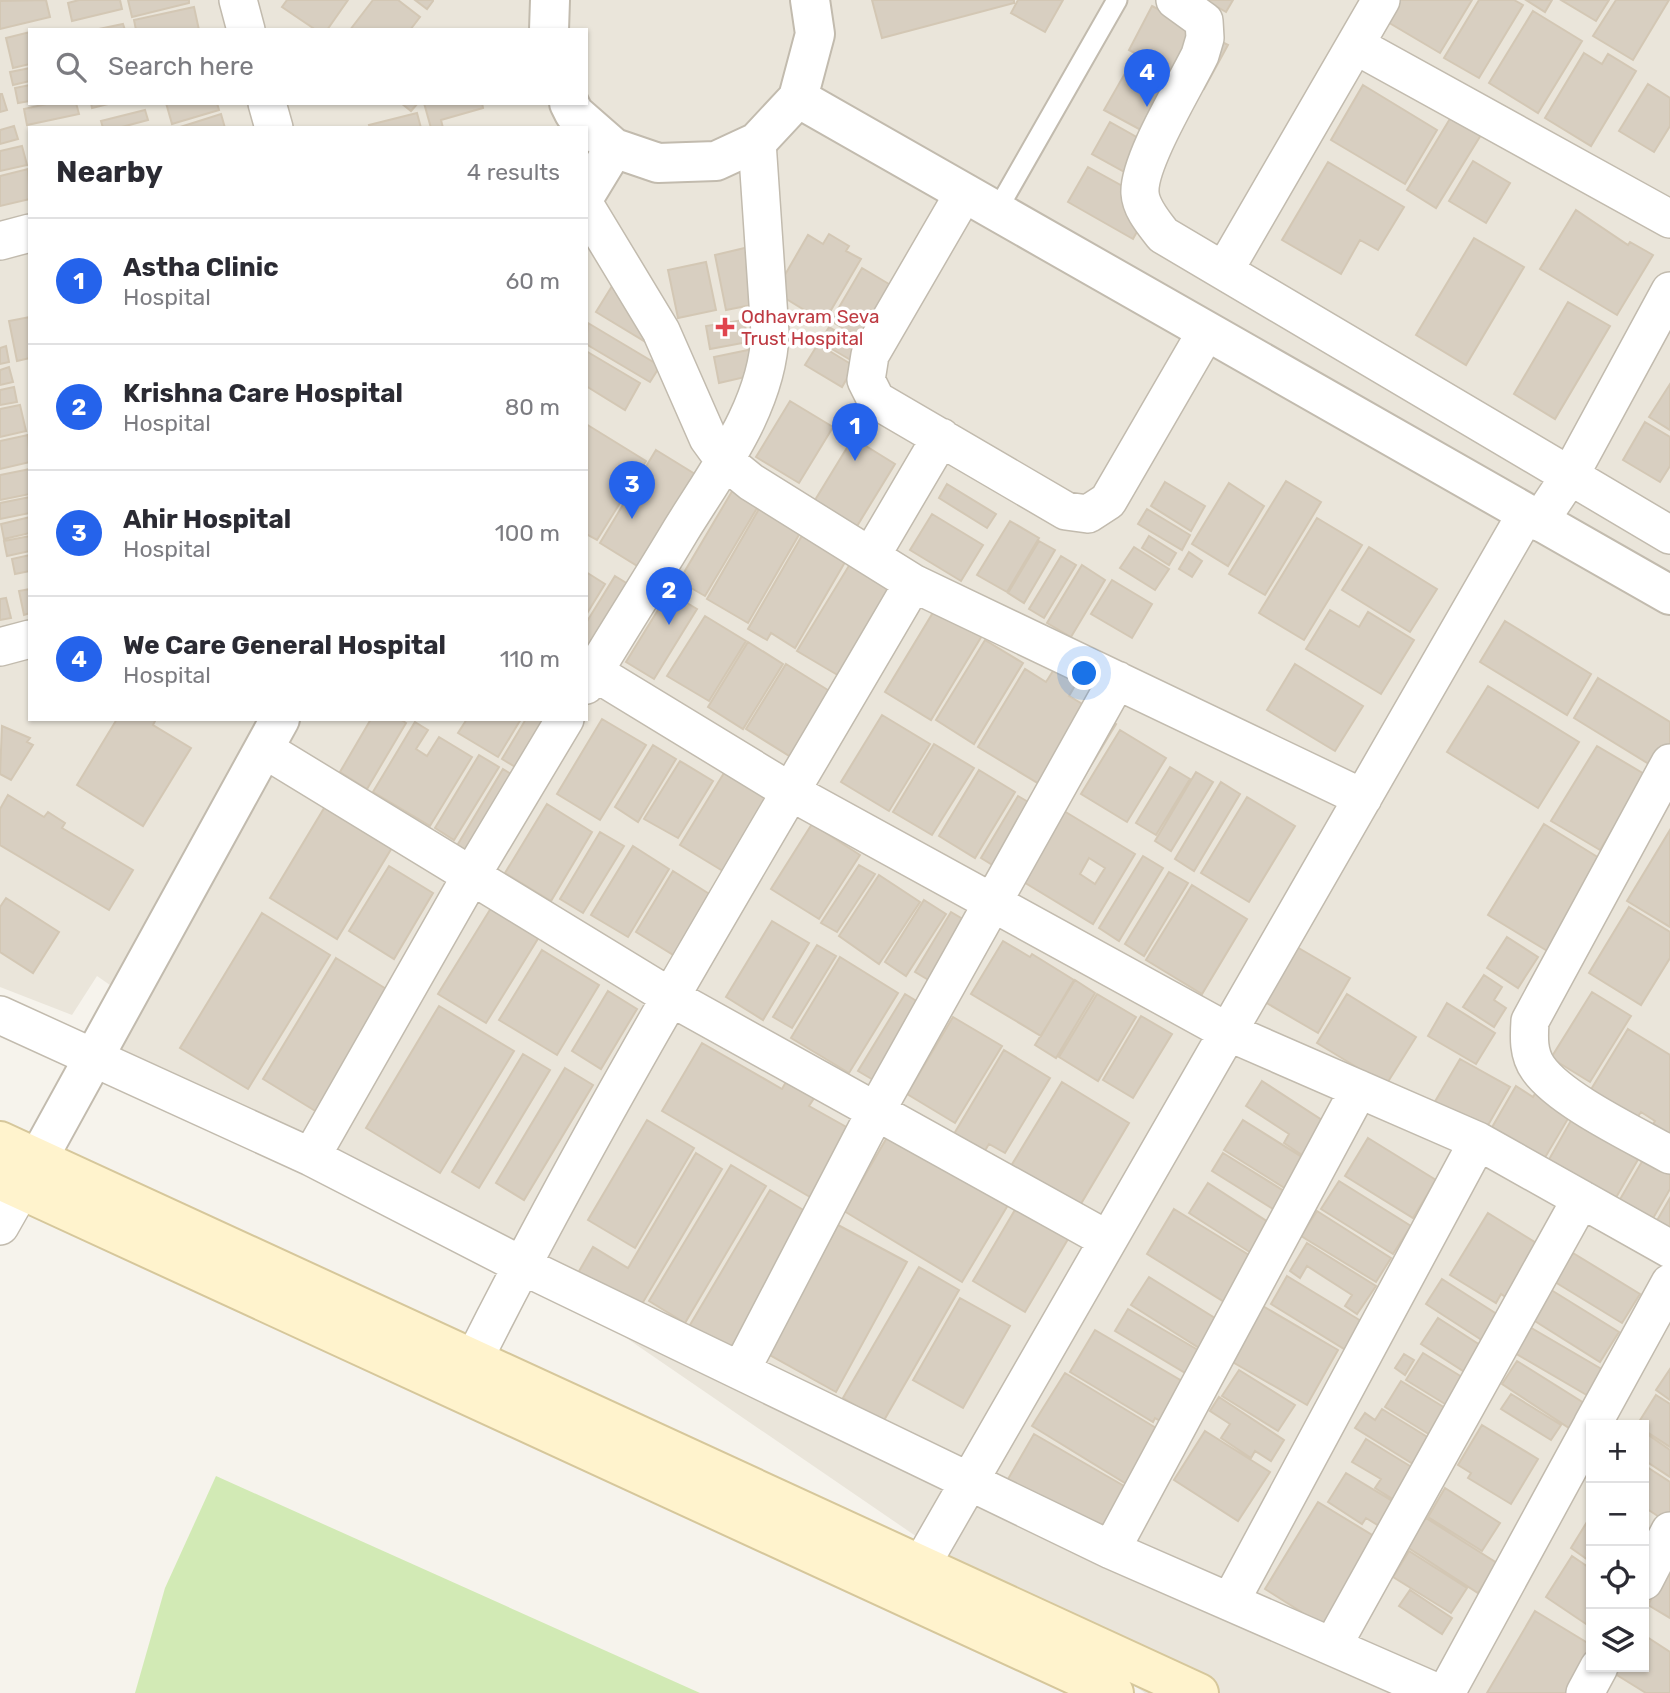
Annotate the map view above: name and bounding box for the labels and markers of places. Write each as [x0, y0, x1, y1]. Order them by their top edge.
pin: 4 [1124, 49, 1170, 107]
place label: Odhavram Seva Trust Hospital [741, 305, 879, 350]
marker: Odhavram Seva Trust Hospital [715, 317, 735, 337]
pin: 1 [832, 403, 878, 461]
pin: 3 [609, 461, 655, 519]
pin: 2 [646, 567, 692, 625]

